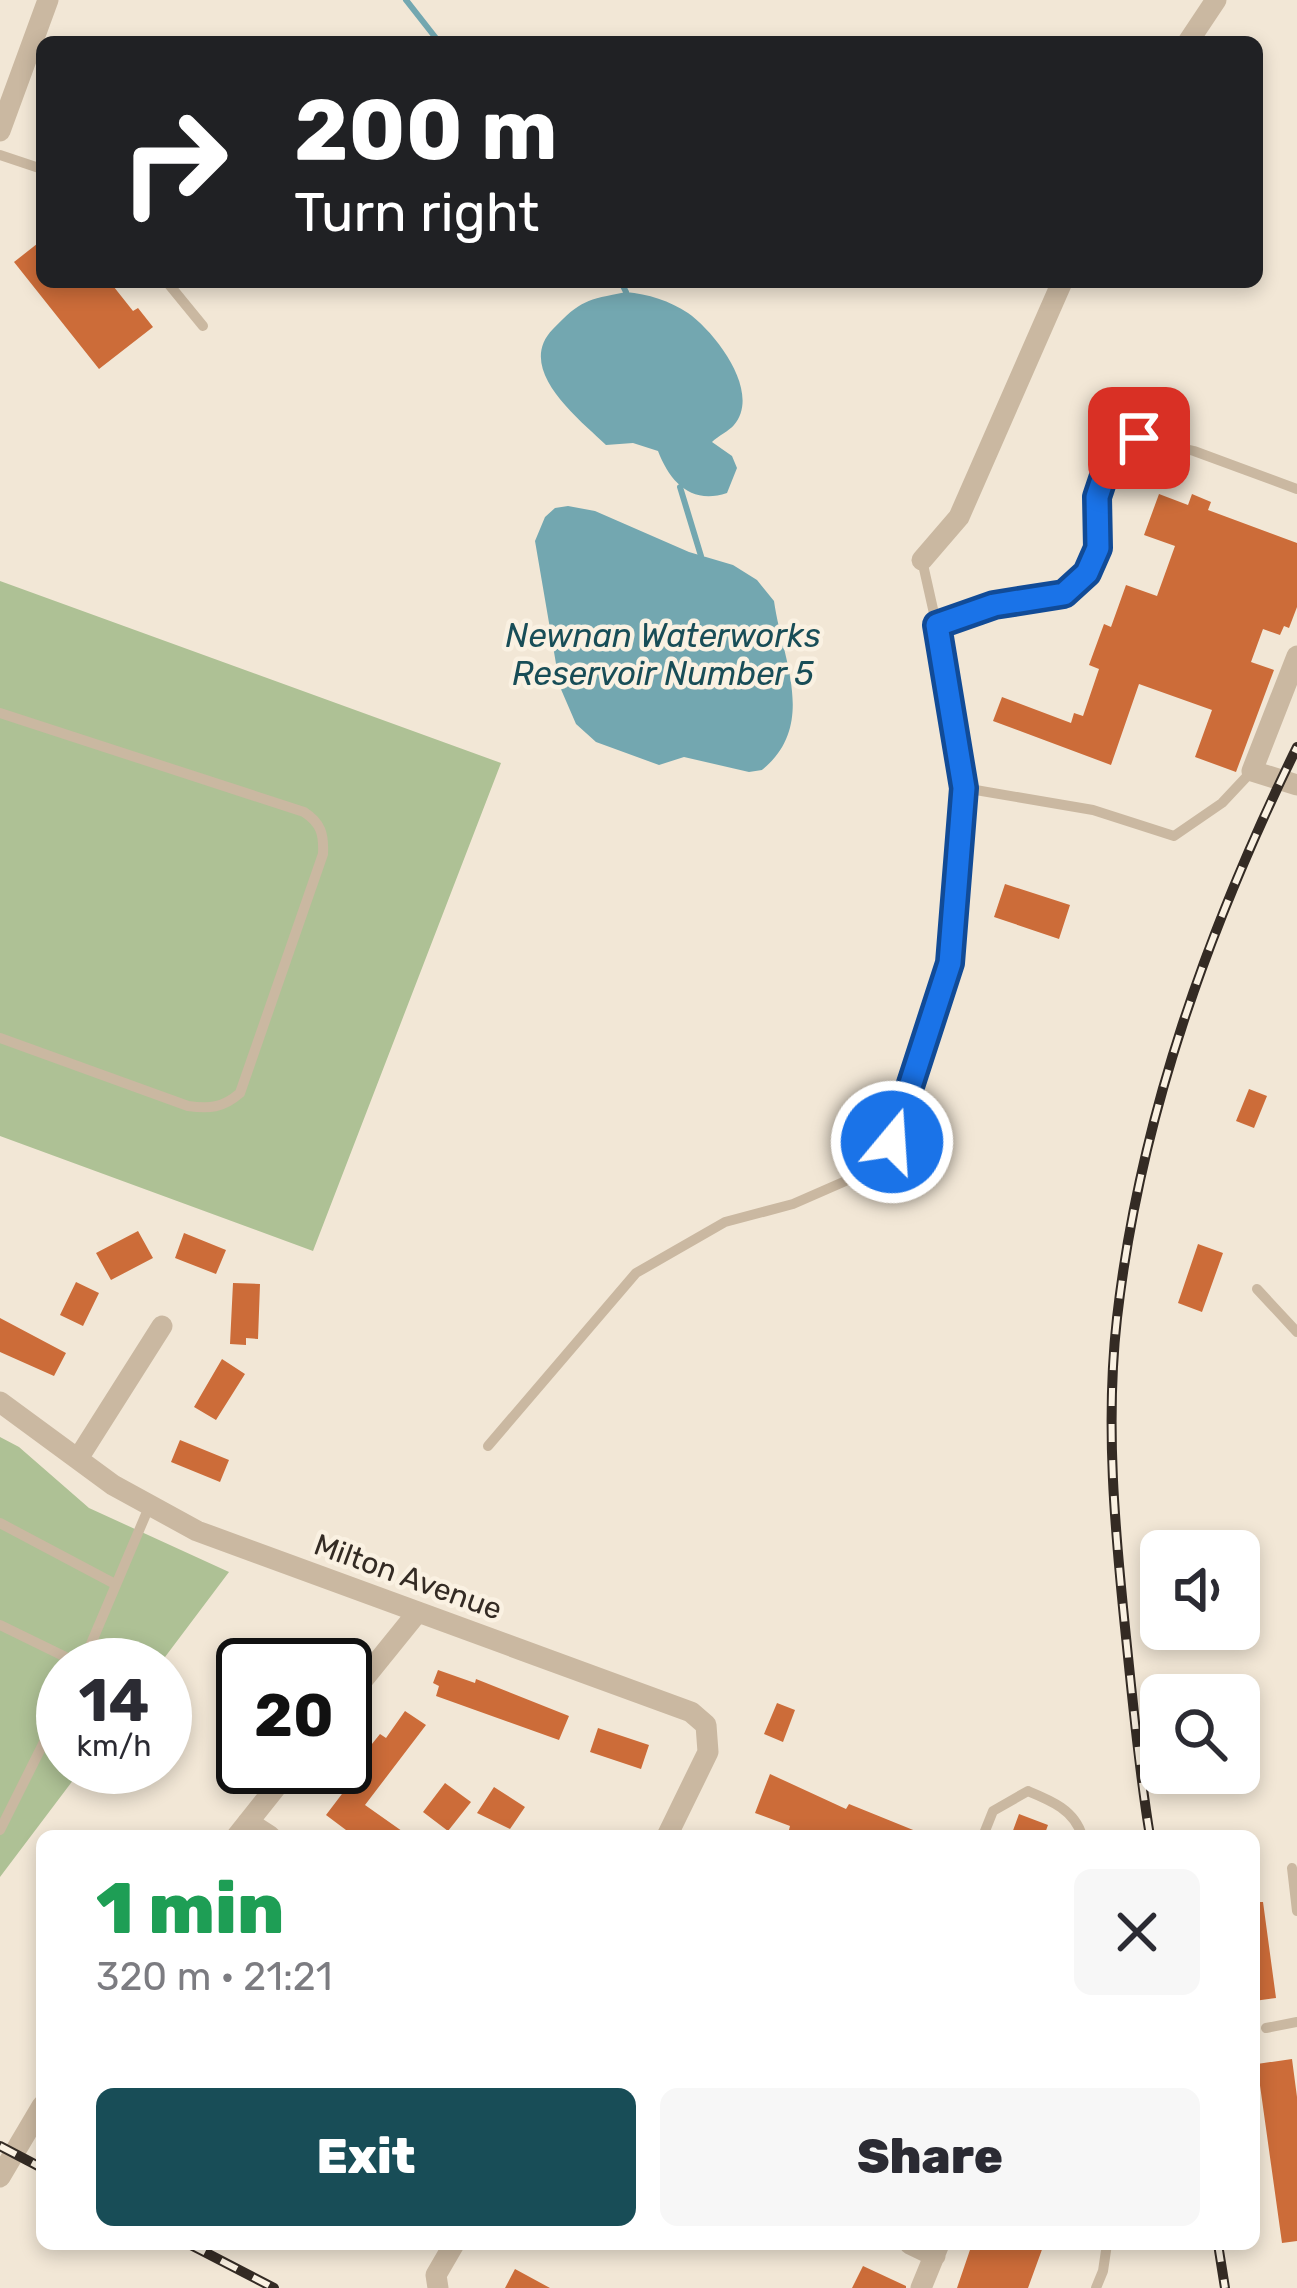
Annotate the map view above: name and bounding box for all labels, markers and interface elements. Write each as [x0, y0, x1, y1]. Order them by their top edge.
text: 200 m [294, 80, 558, 180]
icon: right [96, 84, 252, 240]
text: Turn right [294, 181, 539, 245]
pin [1088, 387, 1190, 489]
icon: arrive [1106, 405, 1172, 471]
water label: Newnan Waterworks Reservoir Number 5 [505, 616, 821, 693]
position arrow [829, 1079, 955, 1205]
street label: Milton Avenue [309, 1526, 507, 1628]
map controls [1140, 1530, 1260, 1794]
button: sound [1140, 1530, 1260, 1650]
speed limit sign: 20 [216, 1638, 372, 1794]
text: 14 [79, 1665, 149, 1736]
button: search [1140, 1674, 1260, 1794]
text: km/h [77, 1728, 151, 1764]
text: 1 min [96, 1866, 284, 1951]
button: close [1074, 1869, 1200, 1995]
text: 320 m · 21:21 [96, 1954, 332, 2000]
button: Exit [96, 2088, 636, 2226]
button: Share [660, 2088, 1200, 2226]

